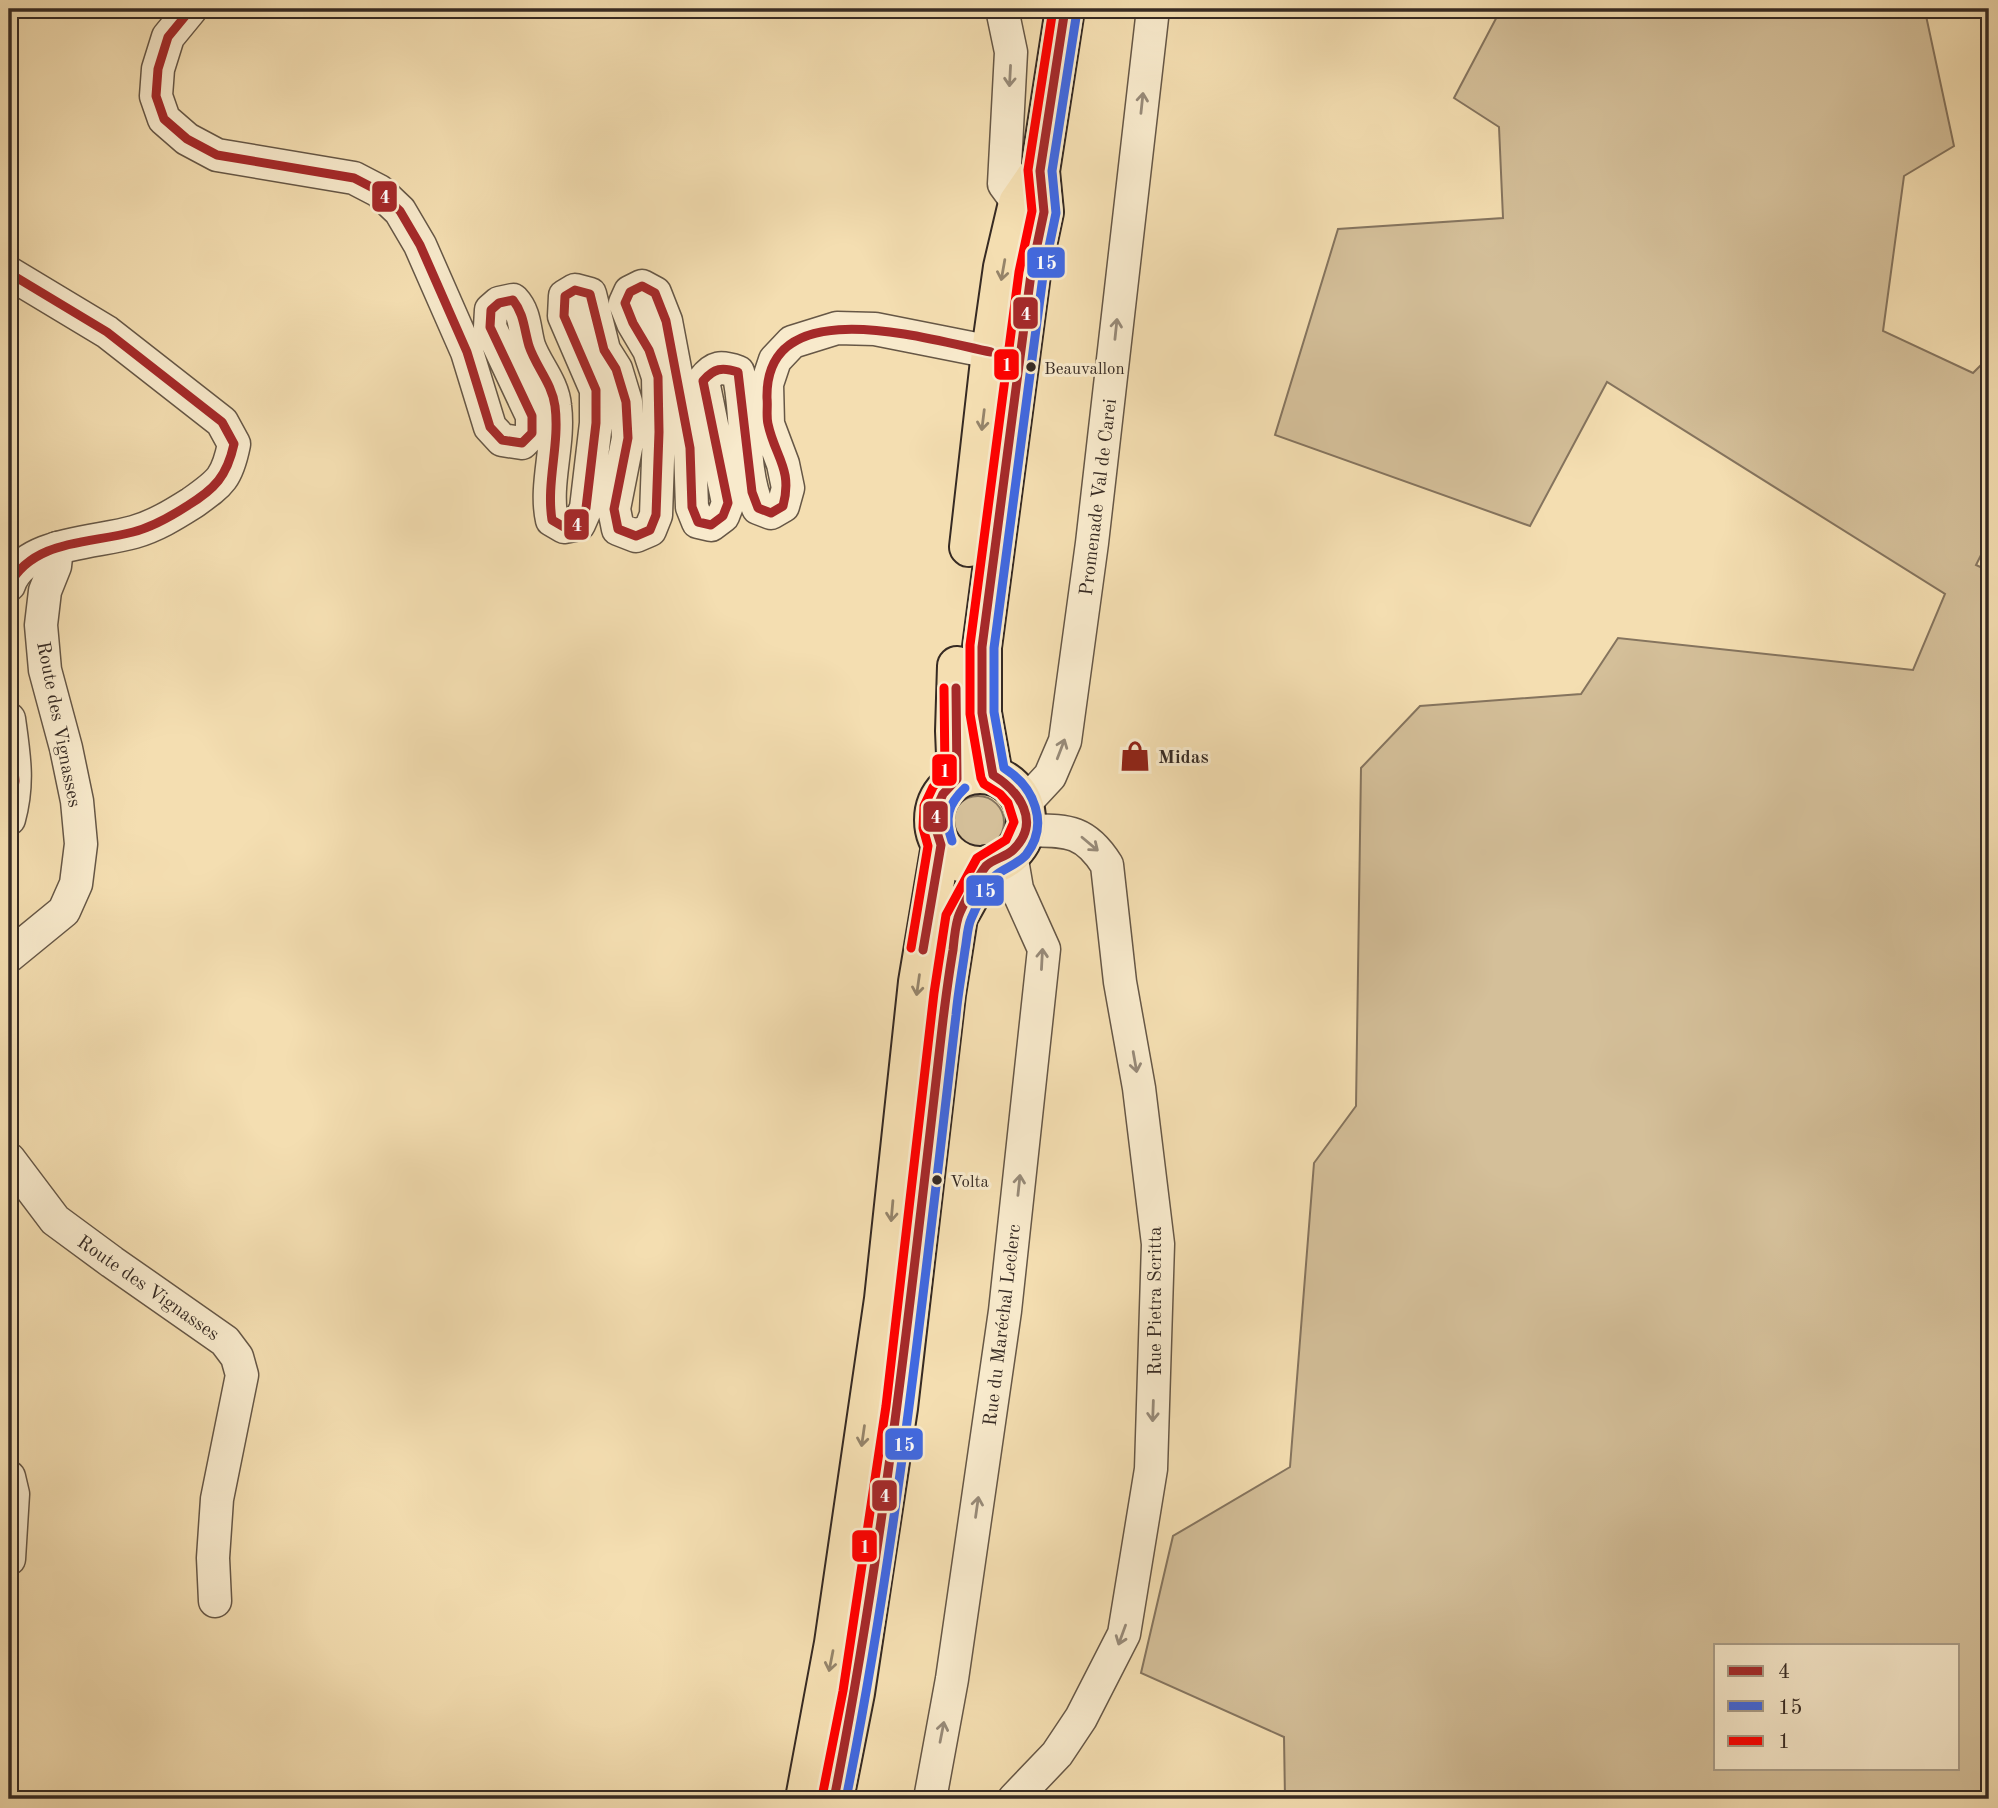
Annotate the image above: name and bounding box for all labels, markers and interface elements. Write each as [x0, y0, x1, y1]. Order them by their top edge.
one-way arrow [1003, 64, 1016, 87]
one-way arrow [1135, 92, 1148, 115]
line badge: 4 [371, 180, 398, 213]
text: 4 [379, 189, 391, 208]
line badge: 15 [1026, 246, 1066, 279]
text: 15 [1035, 255, 1057, 274]
one-way arrow [996, 258, 1009, 281]
line badge: 4 [1012, 296, 1039, 330]
text: 4 [1020, 306, 1032, 325]
one-way arrow [1110, 318, 1123, 341]
line badge: 1 [993, 348, 1020, 381]
text: 1 [1001, 357, 1013, 376]
marker: Beauvallon [1024, 360, 1038, 374]
place label: Beauvallon [1044, 361, 1125, 378]
street label: Promenade Val de Carei [1078, 398, 1121, 597]
one-way arrow [976, 408, 989, 431]
line badge: 4 [563, 508, 590, 541]
text: 4 [571, 517, 583, 536]
street label: Route des Vignasses [32, 640, 83, 809]
one-way arrow [1056, 738, 1069, 760]
shop icon: Midas [1118, 739, 1152, 773]
place label: Midas [1158, 749, 1209, 768]
line badge: 1 [931, 753, 958, 787]
text: 1 [939, 763, 951, 782]
line badge: 4 [922, 800, 949, 833]
text: 4 [930, 809, 942, 828]
one-way arrow [1080, 836, 1098, 851]
line badge: 15 [965, 874, 1005, 907]
text: 15 [974, 883, 996, 902]
one-way arrow [1036, 947, 1049, 970]
one-way arrow [911, 973, 924, 995]
one-way arrow [1128, 1050, 1142, 1073]
marker: Volta [930, 1173, 944, 1187]
place label: Volta [950, 1174, 989, 1191]
one-way arrow [1012, 1174, 1025, 1196]
one-way arrow [886, 1199, 899, 1221]
street label: Rue du Maréchal Leclerc [982, 1223, 1025, 1427]
street label: Rue Pietra Scritta [1147, 1226, 1166, 1376]
street label: Route des Vignasses [73, 1233, 222, 1345]
one-way arrow [1146, 1399, 1160, 1422]
one-way arrow [857, 1424, 870, 1447]
line badge: 15 [884, 1427, 924, 1461]
text: 15 [893, 1437, 915, 1456]
line badge: 4 [871, 1479, 898, 1512]
text: 4 [879, 1488, 891, 1507]
one-way arrow [971, 1496, 984, 1519]
line badge: 1 [851, 1529, 878, 1563]
text: 1 [859, 1539, 871, 1558]
one-way arrow [1115, 1624, 1127, 1646]
legend [1714, 1644, 1960, 1770]
one-way arrow [823, 1649, 837, 1672]
text: 4 [1778, 1662, 1790, 1683]
text: 15 [1778, 1698, 1802, 1719]
one-way arrow [936, 1721, 949, 1744]
text: 1 [1778, 1732, 1790, 1753]

